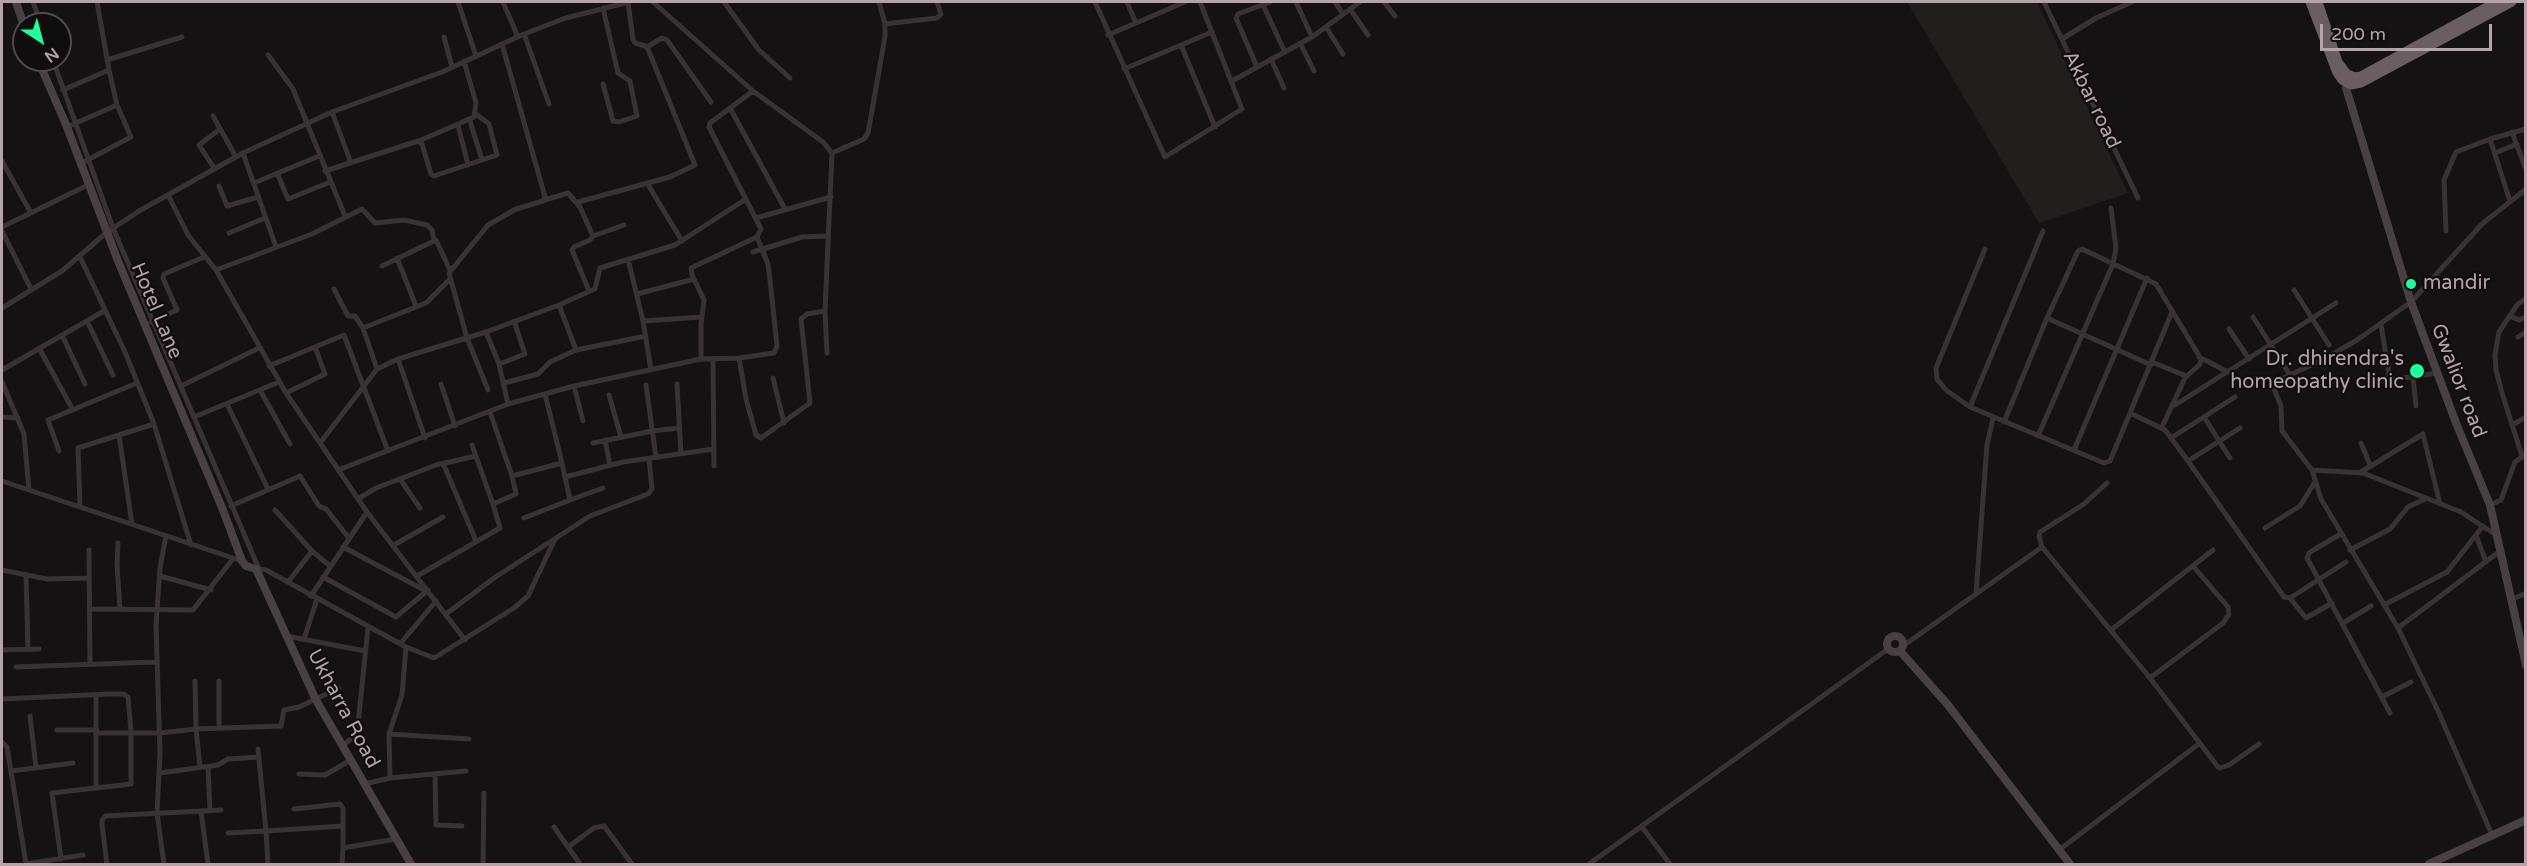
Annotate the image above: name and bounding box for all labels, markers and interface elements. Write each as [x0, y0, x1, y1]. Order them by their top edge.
north arrow [12, 12, 72, 72]
scale bar [2323, 12, 2496, 50]
text: 200 m [2331, 23, 2386, 45]
text: N [40, 43, 62, 67]
street label: Akbar road [2057, 47, 2125, 153]
street label: Hotel Lane [125, 259, 187, 363]
place label: mandir [2423, 272, 2490, 296]
marker: mandir [2404, 277, 2418, 291]
street label: Gwalior road [2425, 320, 2491, 442]
place label: Dr. dhirendra's homeopathy clinic [2230, 348, 2404, 395]
marker: Dr. dhirendra's homeopathy clinic [2408, 362, 2426, 380]
street label: Ukharra Road [302, 645, 384, 773]

